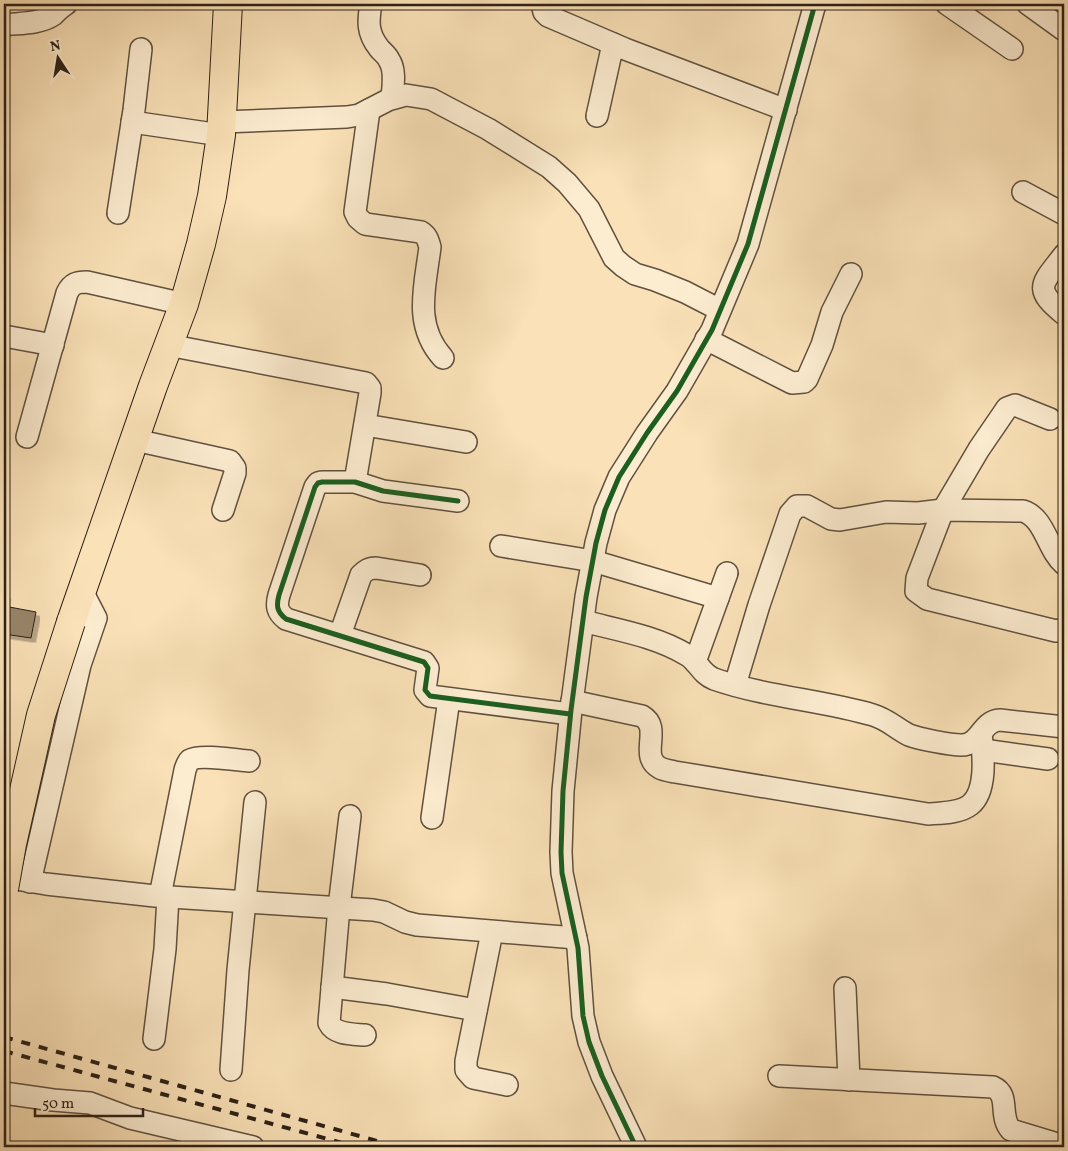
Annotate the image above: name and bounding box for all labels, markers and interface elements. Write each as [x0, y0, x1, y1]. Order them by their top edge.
north arrow [32, 32, 82, 82]
text: N [49, 36, 63, 57]
scale bar [35, 1086, 142, 1118]
text: 50 m [42, 1094, 74, 1115]

